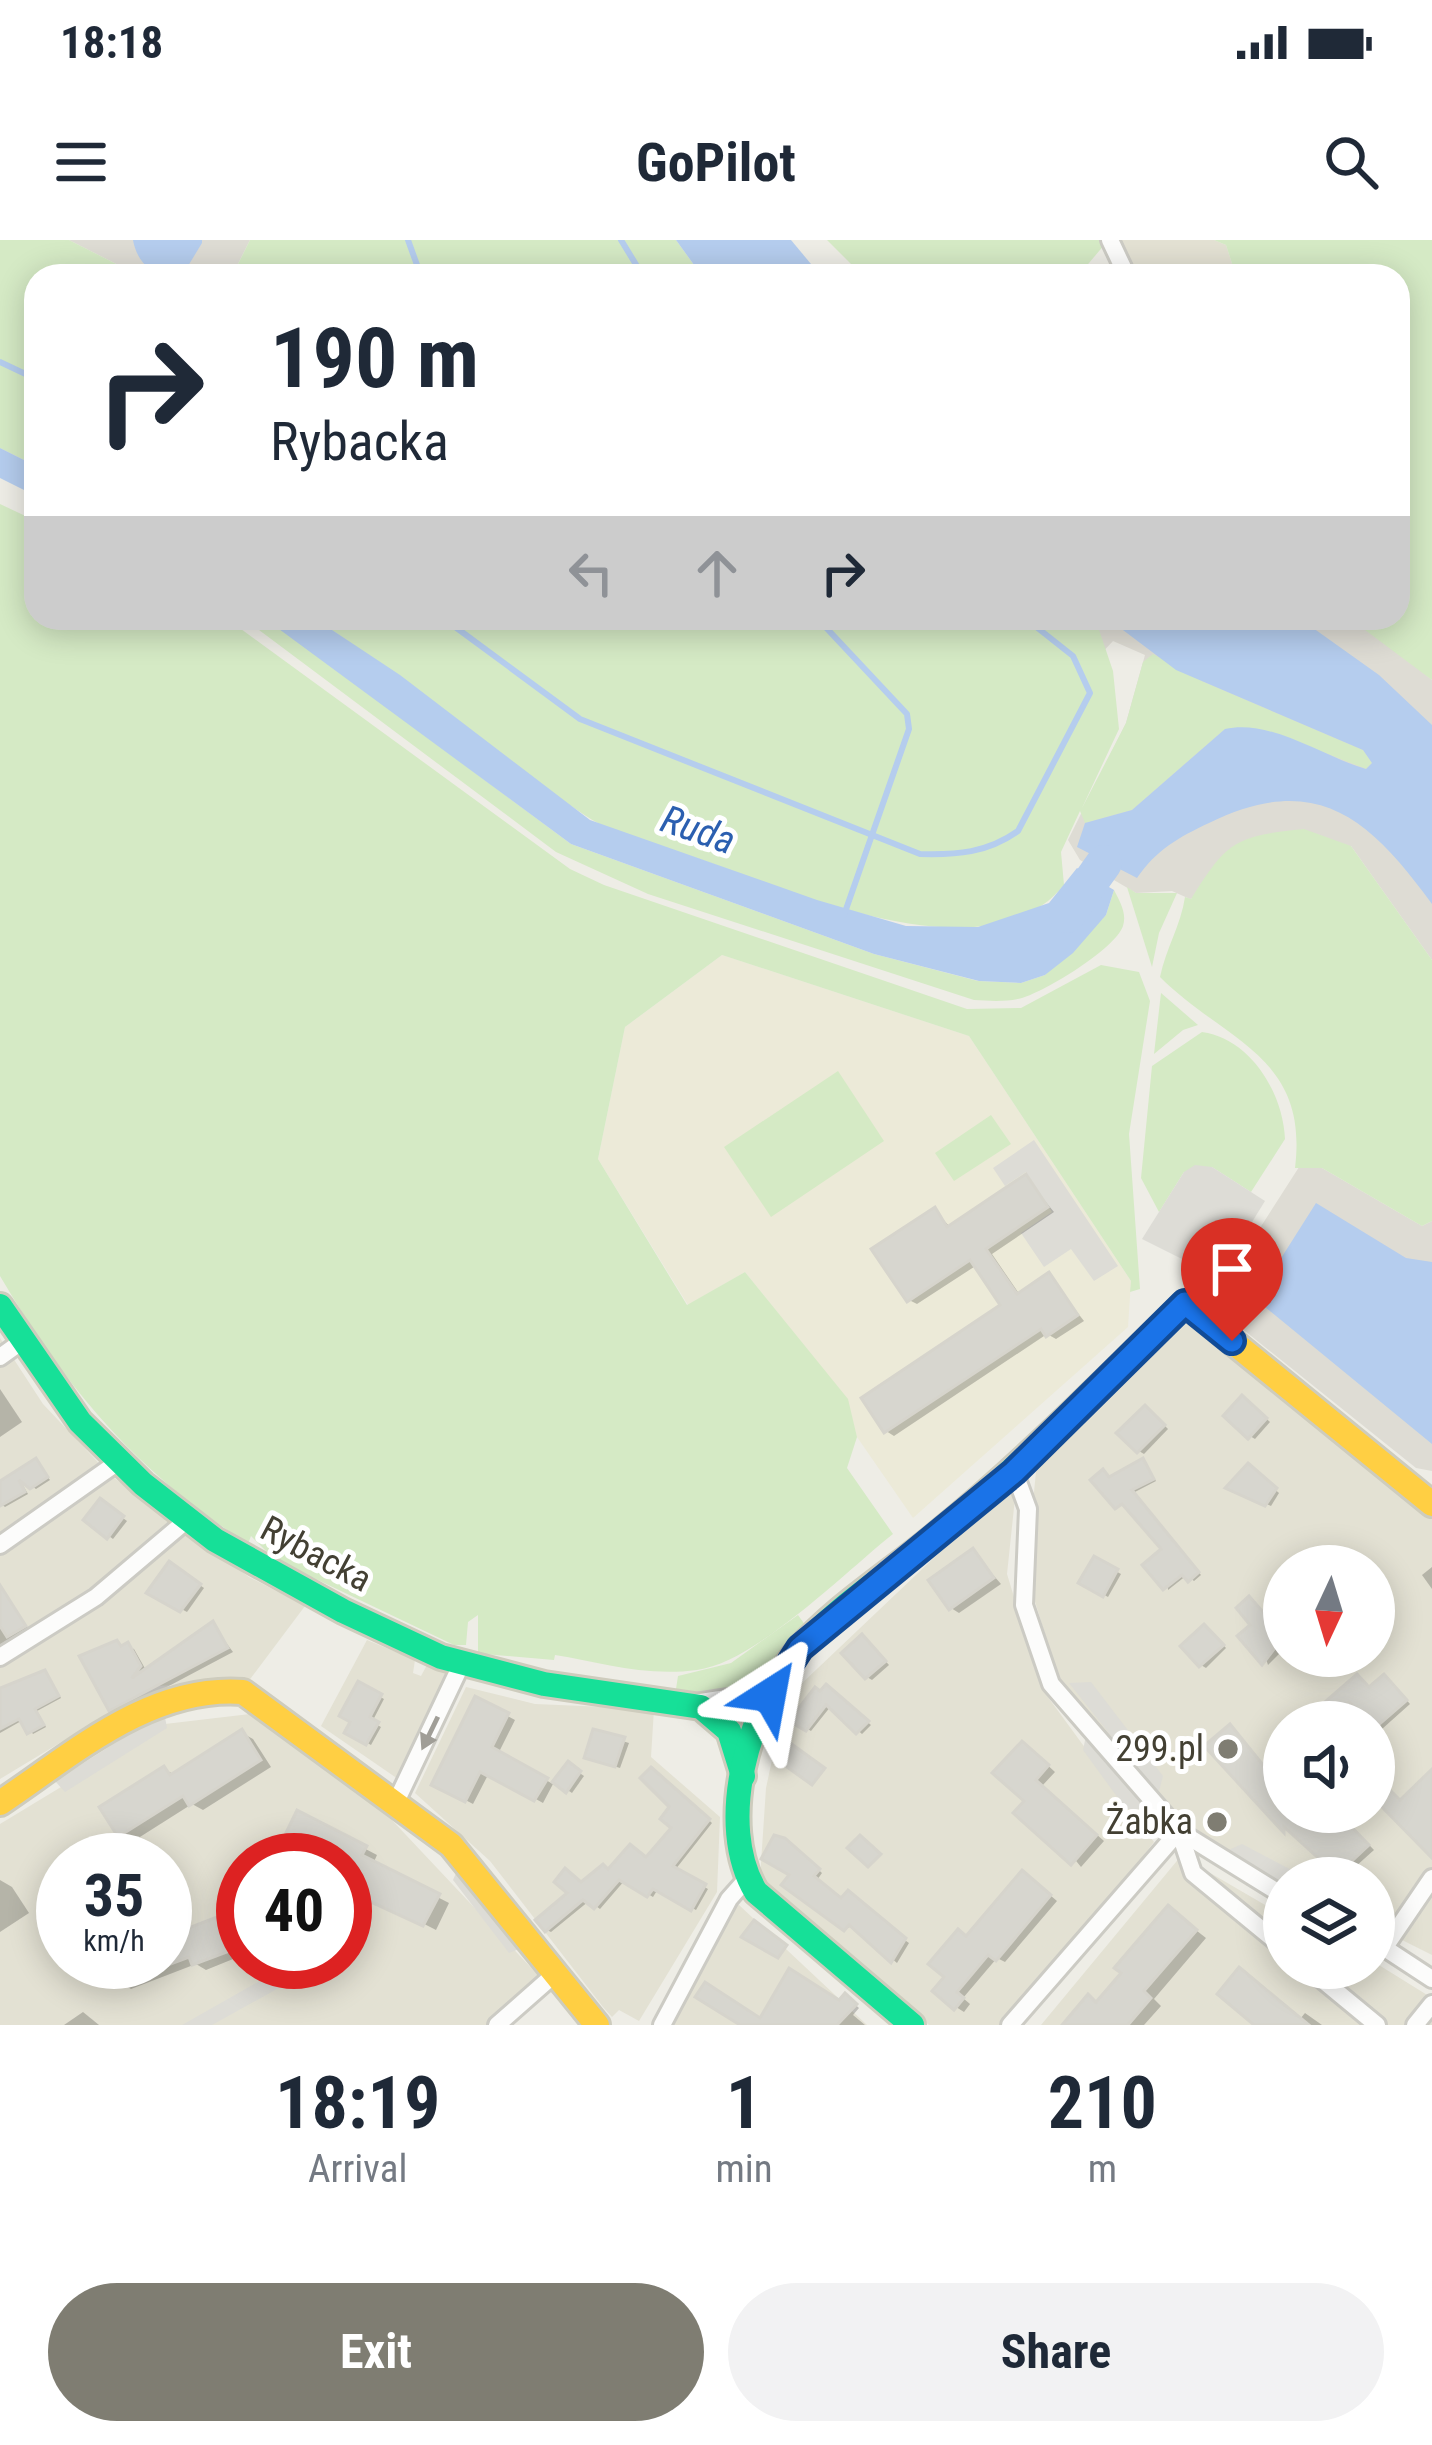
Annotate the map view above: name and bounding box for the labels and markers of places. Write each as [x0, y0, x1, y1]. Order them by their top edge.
pin [1181, 1218, 1283, 1341]
place label: 299.pl [1115, 1728, 1204, 1770]
marker: 299.pl [1215, 1736, 1241, 1762]
place label: Żabka [1106, 1801, 1193, 1843]
marker: Żabka [1204, 1809, 1230, 1835]

